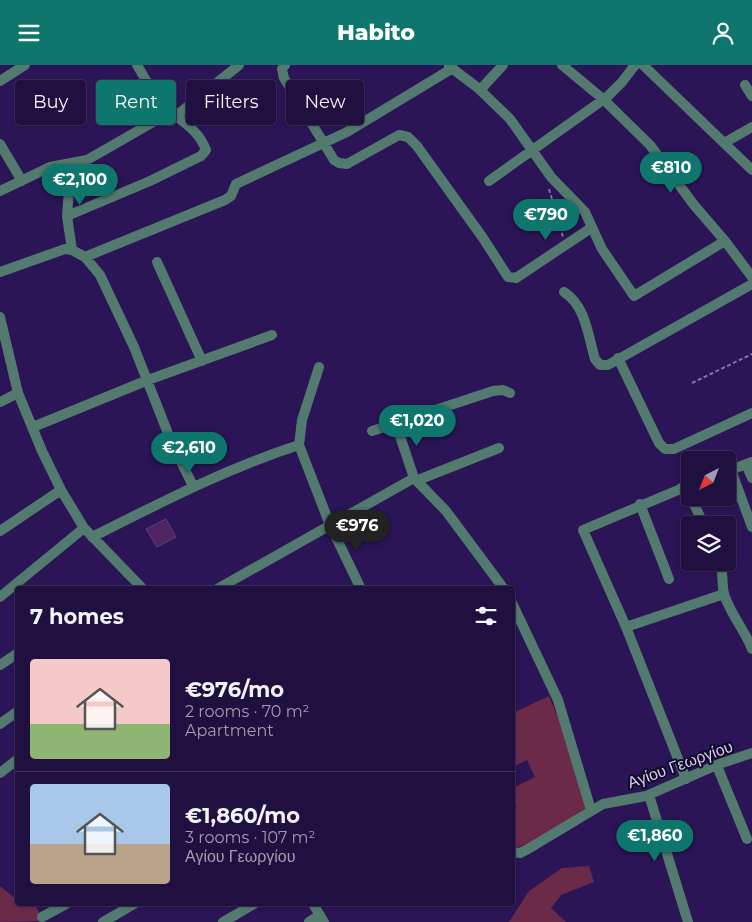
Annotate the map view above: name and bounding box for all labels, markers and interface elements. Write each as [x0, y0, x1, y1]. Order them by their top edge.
icon: menu [15, 19, 43, 47]
text: Habito [337, 19, 415, 46]
icon: person [709, 19, 737, 47]
chip: Buy [15, 80, 86, 125]
chip: Rent [96, 80, 176, 125]
chip: Filters [186, 80, 276, 125]
chip: New [286, 80, 364, 125]
pin: €810 [641, 151, 701, 194]
text: €810 [651, 158, 691, 177]
pin: €2,100 [39, 163, 121, 206]
text: €2,100 [53, 170, 107, 189]
pin: €790 [516, 199, 576, 241]
text: €790 [524, 205, 568, 224]
pin: €1,020 [376, 405, 458, 447]
text: €1,020 [390, 411, 444, 430]
pin: €2,610 [148, 431, 230, 474]
text: €2,610 [162, 438, 216, 457]
north arrow [681, 451, 736, 506]
map controls [681, 451, 736, 571]
pin: €976 [327, 509, 387, 552]
text: €976 [336, 516, 378, 535]
button: layers [681, 516, 736, 571]
icon: filters [472, 602, 500, 630]
text: 7 homes [30, 604, 124, 629]
text: €976/mo [185, 677, 284, 702]
icon: home [70, 679, 130, 739]
text: 2 rooms · 70 m² [185, 702, 310, 721]
text: Apartment [185, 721, 274, 740]
street label: Αγίου Γεωργίου [625, 737, 735, 792]
text: €1,860/mo [185, 803, 300, 828]
icon: home [70, 804, 130, 864]
pin: €1,860 [614, 819, 696, 862]
text: €1,860 [627, 826, 683, 845]
text: 3 rooms · 107 m² [185, 828, 315, 847]
text: Αγίου Γεωργίου [185, 847, 296, 866]

